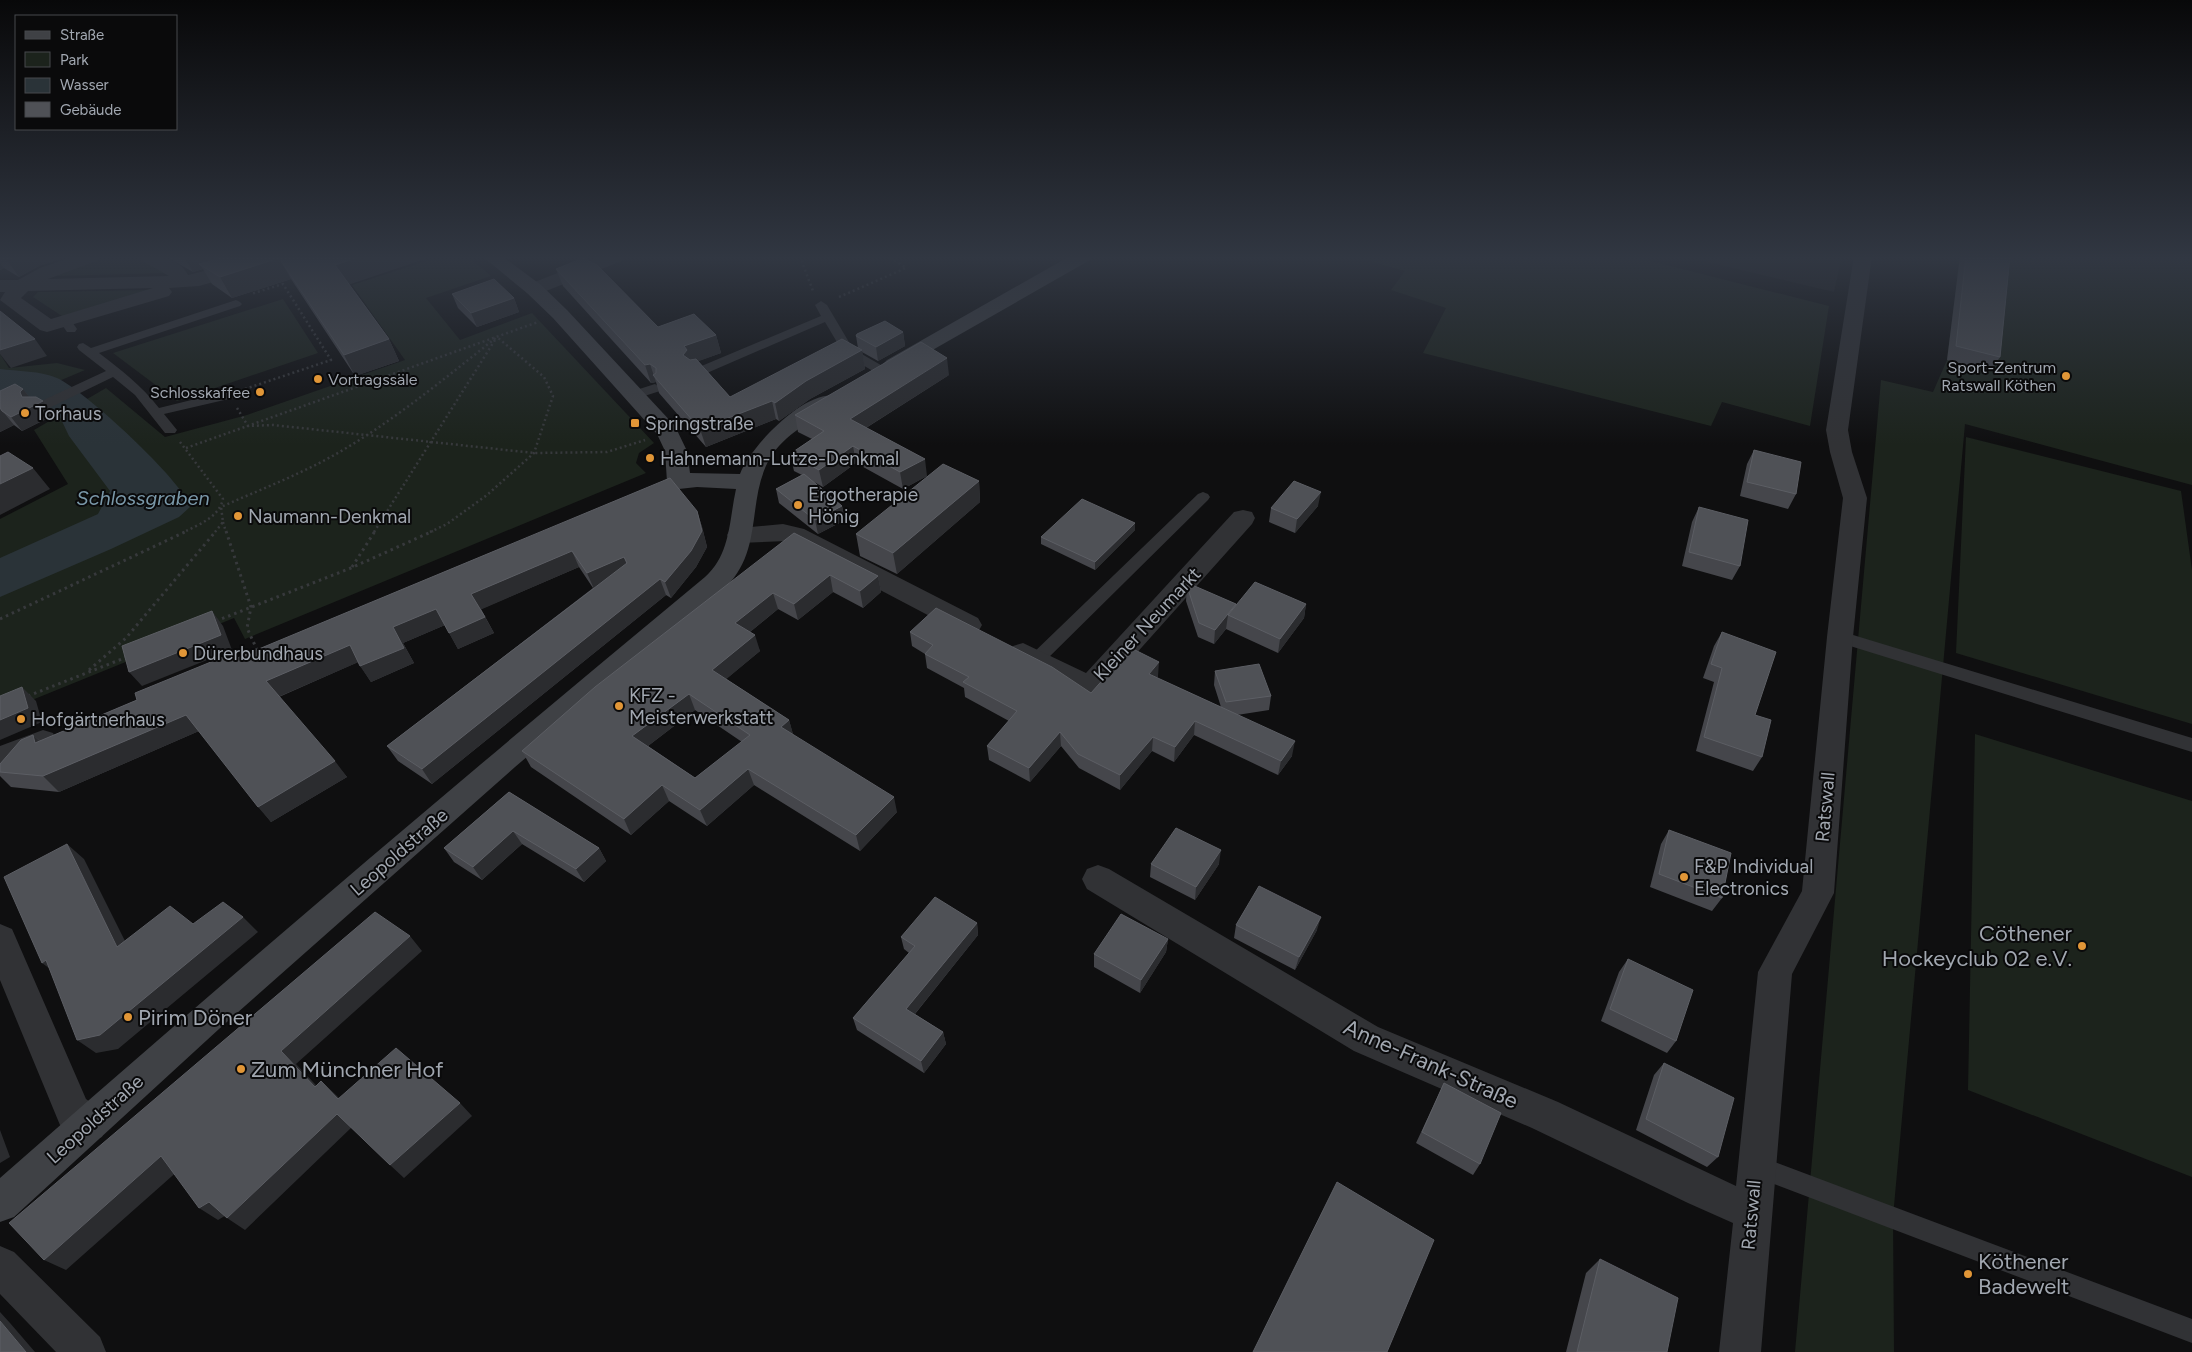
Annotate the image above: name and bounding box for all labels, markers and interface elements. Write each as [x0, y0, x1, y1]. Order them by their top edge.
legend [15, 15, 178, 130]
text: Straße [60, 26, 104, 44]
text: Park [60, 51, 89, 69]
text: Wasser [60, 76, 109, 94]
text: Gebäude [60, 101, 121, 119]
place label: Sport-Zentrum Ratswall Köthen [1941, 358, 2056, 395]
place label: Vortragssäle [328, 370, 418, 389]
marker: Sport-Zentrum Ratswall Köthen [2060, 370, 2072, 382]
marker: Vortragssäle [312, 373, 324, 385]
place label: Schlosskaffee [150, 383, 250, 402]
marker: Schlosskaffee [254, 386, 266, 398]
place label: Torhaus [35, 402, 102, 425]
marker: Torhaus [19, 407, 31, 419]
place label: Springstraße [645, 412, 754, 435]
marker: Springstraße [629, 417, 641, 429]
place label: Hahnemann-Lutze-Denkmal [660, 447, 899, 470]
marker: Hahnemann-Lutze-Denkmal [644, 452, 656, 464]
place label: Ergotherapie Hönig [808, 483, 918, 528]
water label: Schlossgraben [76, 486, 210, 510]
marker: Ergotherapie Hönig [792, 499, 804, 511]
place label: Naumann-Denkmal [248, 505, 411, 528]
marker: Naumann-Denkmal [232, 510, 244, 522]
street label: Kleiner Neumarkt [1088, 562, 1206, 686]
place label: Dürerbundhaus [193, 642, 323, 665]
marker: Dürerbundhaus [177, 647, 189, 659]
place label: KFZ - Meisterwerkstatt [629, 684, 773, 729]
marker: KFZ - Meisterwerkstatt [613, 700, 625, 712]
place label: Hofgärtnerhaus [31, 708, 165, 731]
marker: Hofgärtnerhaus [15, 713, 27, 725]
street label: Ratswall [1810, 771, 1840, 843]
street label: Leopoldstraße [345, 803, 453, 901]
place label: F&P Individual Electronics [1694, 855, 1813, 900]
marker: F&P Individual Electronics [1678, 871, 1690, 883]
place label: Cöthener Hockeyclub 02 e.V. [1882, 920, 2073, 972]
marker: Cöthener Hockeyclub 02 e.V. [2076, 940, 2088, 952]
place label: Pirim Döner [138, 1004, 253, 1031]
marker: Pirim Döner [122, 1011, 134, 1023]
street label: Anne-Frank-Straße [1340, 1013, 1522, 1115]
place label: Zum Münchner Hof [251, 1056, 444, 1083]
marker: Zum Münchner Hof [235, 1063, 247, 1075]
street label: Leopoldstraße [42, 1070, 148, 1168]
street label: Ratswall [1736, 1179, 1766, 1251]
place label: Köthener Badewelt [1978, 1248, 2069, 1300]
marker: Köthener Badewelt [1962, 1268, 1974, 1280]

